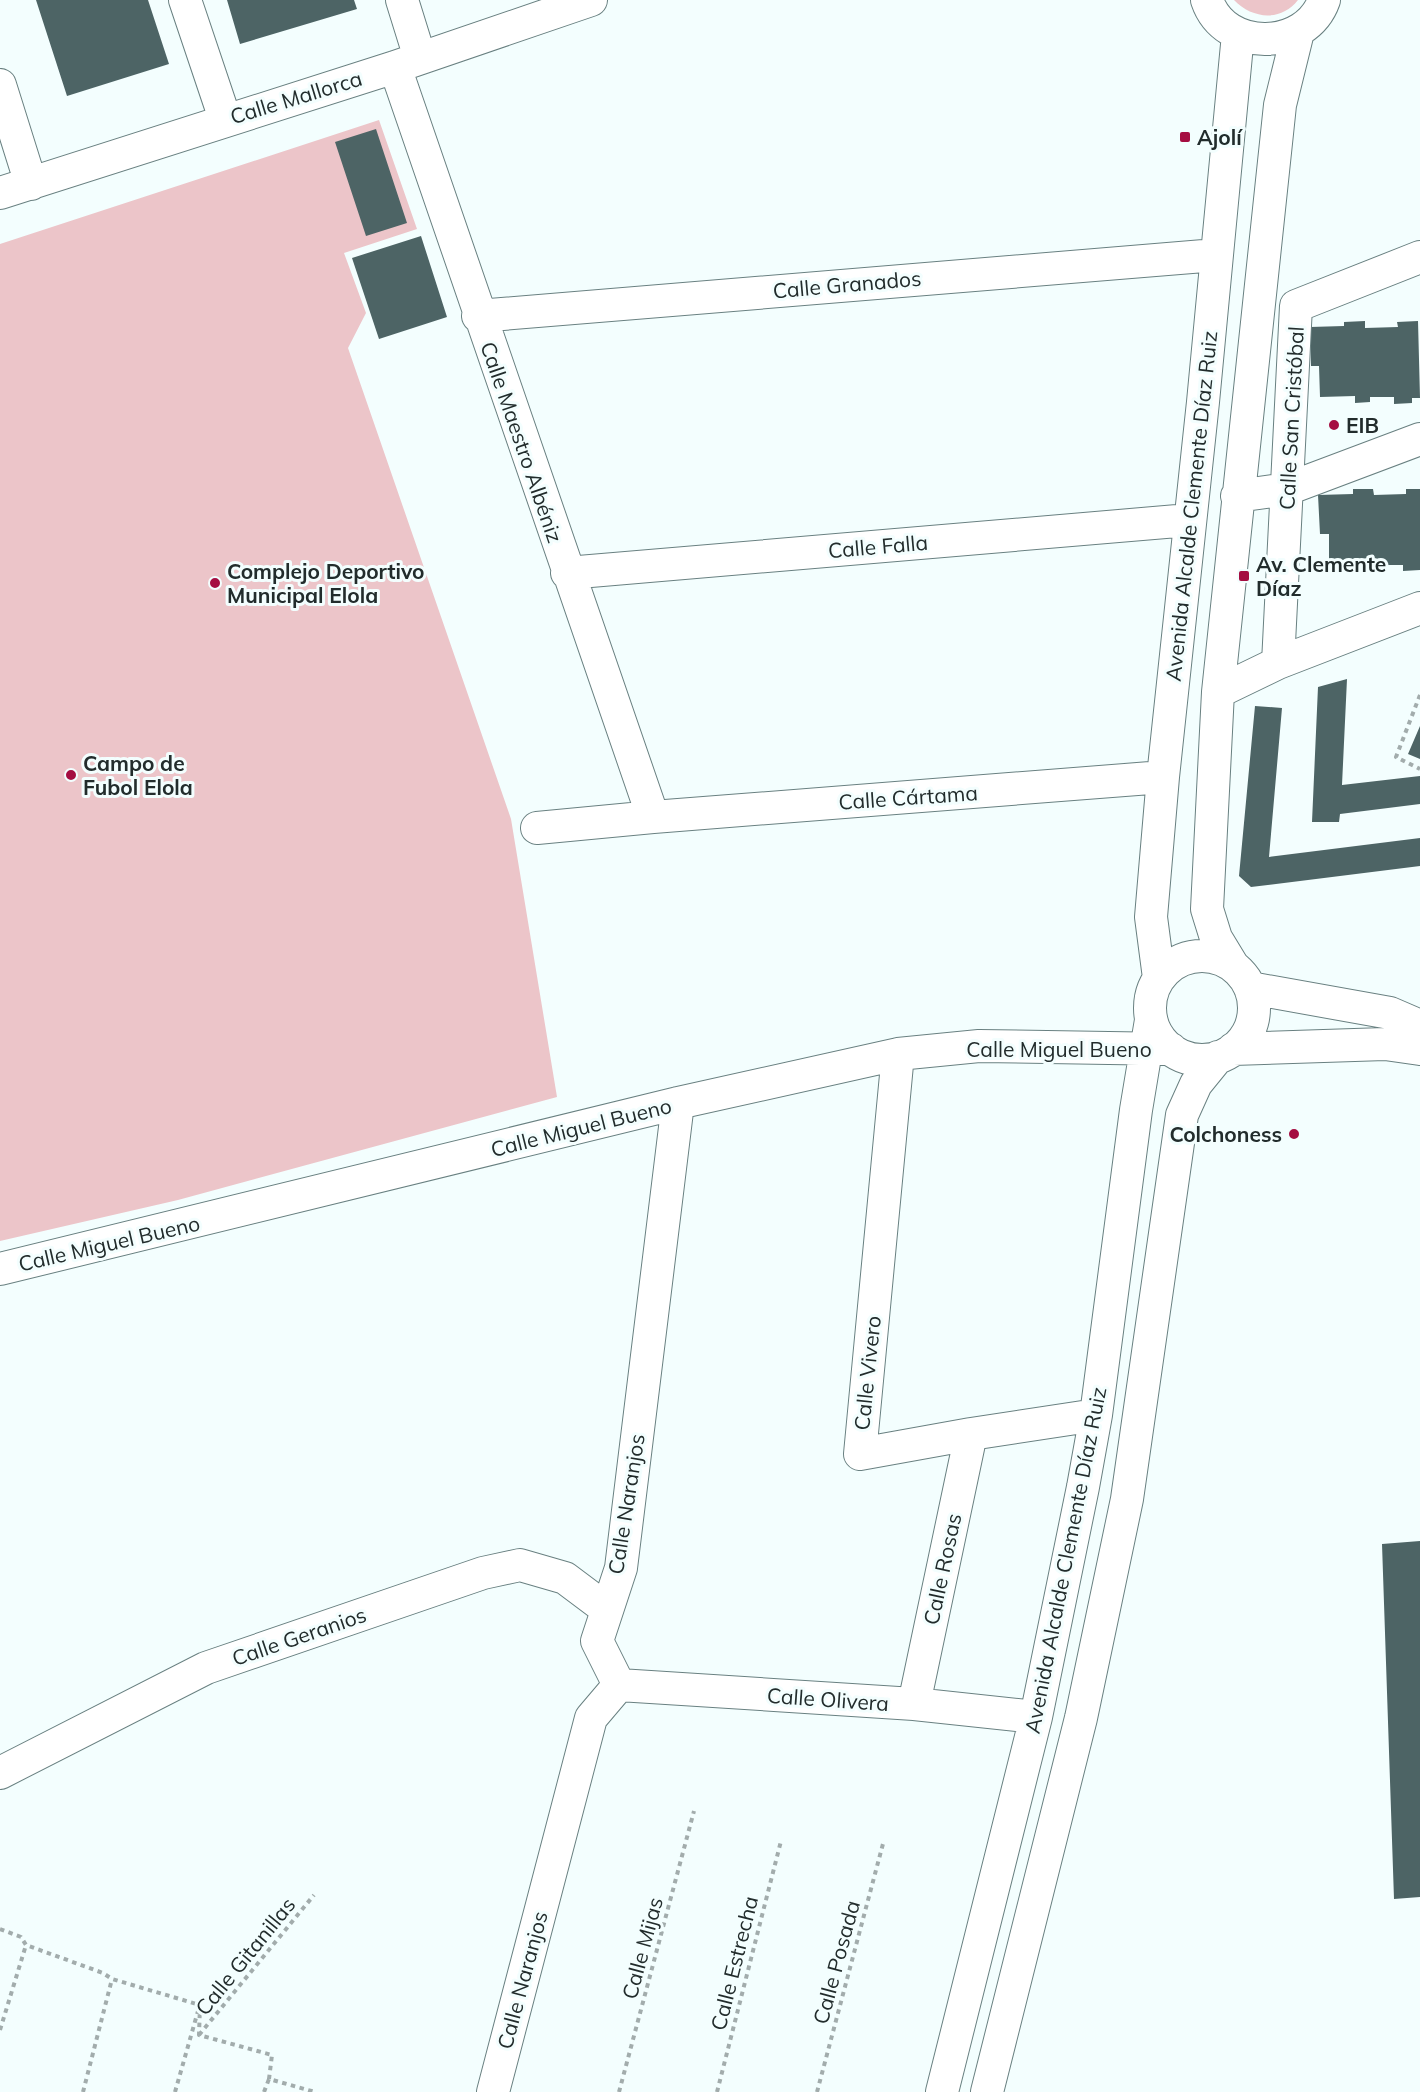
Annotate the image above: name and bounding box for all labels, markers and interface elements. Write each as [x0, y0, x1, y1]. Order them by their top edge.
street label: Calle Mallorca [227, 65, 365, 129]
place label: Ajolí [1197, 124, 1243, 150]
marker: Ajolí [1178, 130, 1192, 144]
street label: Calle Granados [772, 265, 922, 303]
street label: Calle San Cristóbal [1273, 326, 1309, 510]
street label: Avenida Alcalde Clemente Díaz Ruiz [1160, 329, 1222, 683]
street label: Calle Maestro Albéniz [475, 338, 569, 546]
place label: EIB [1346, 412, 1379, 438]
marker: EIB [1327, 418, 1341, 432]
street label: Calle Falla [827, 529, 929, 563]
place label: Av. Clemente Díaz [1256, 551, 1386, 601]
place label: Complejo Deportivo Municipal Elola [227, 558, 425, 608]
marker: Av. Clemente Díaz [1237, 569, 1251, 583]
marker: Complejo Deportivo Municipal Elola [208, 576, 222, 590]
place label: Campo de Fubol Elola [83, 750, 193, 800]
marker: Campo de Fubol Elola [64, 768, 78, 782]
street label: Calle Cártama [837, 779, 979, 815]
street label: Calle Miguel Bueno [966, 1036, 1152, 1062]
street label: Calle Miguel Bueno [488, 1092, 674, 1162]
place label: Colchoness [1170, 1121, 1282, 1147]
marker: Colchoness [1287, 1127, 1301, 1141]
street label: Calle Miguel Bueno [16, 1209, 202, 1277]
street label: Calle Vivero [848, 1314, 886, 1432]
street label: Avenida Alcalde Clemente Díaz Ruiz [1019, 1385, 1111, 1735]
street label: Calle Naranjos [602, 1432, 650, 1576]
street label: Calle Rosas [918, 1511, 966, 1627]
street label: Calle Geranios [229, 1601, 369, 1671]
street label: Calle Olivera [766, 1682, 890, 1716]
street label: Calle Gitanillas [190, 1892, 300, 2020]
street label: Calle Estrecha [705, 1893, 763, 2033]
street label: Calle Mijas [616, 1894, 668, 2002]
street label: Calle Posada [807, 1897, 865, 2027]
street label: Calle Naranjos [491, 1908, 553, 2052]

